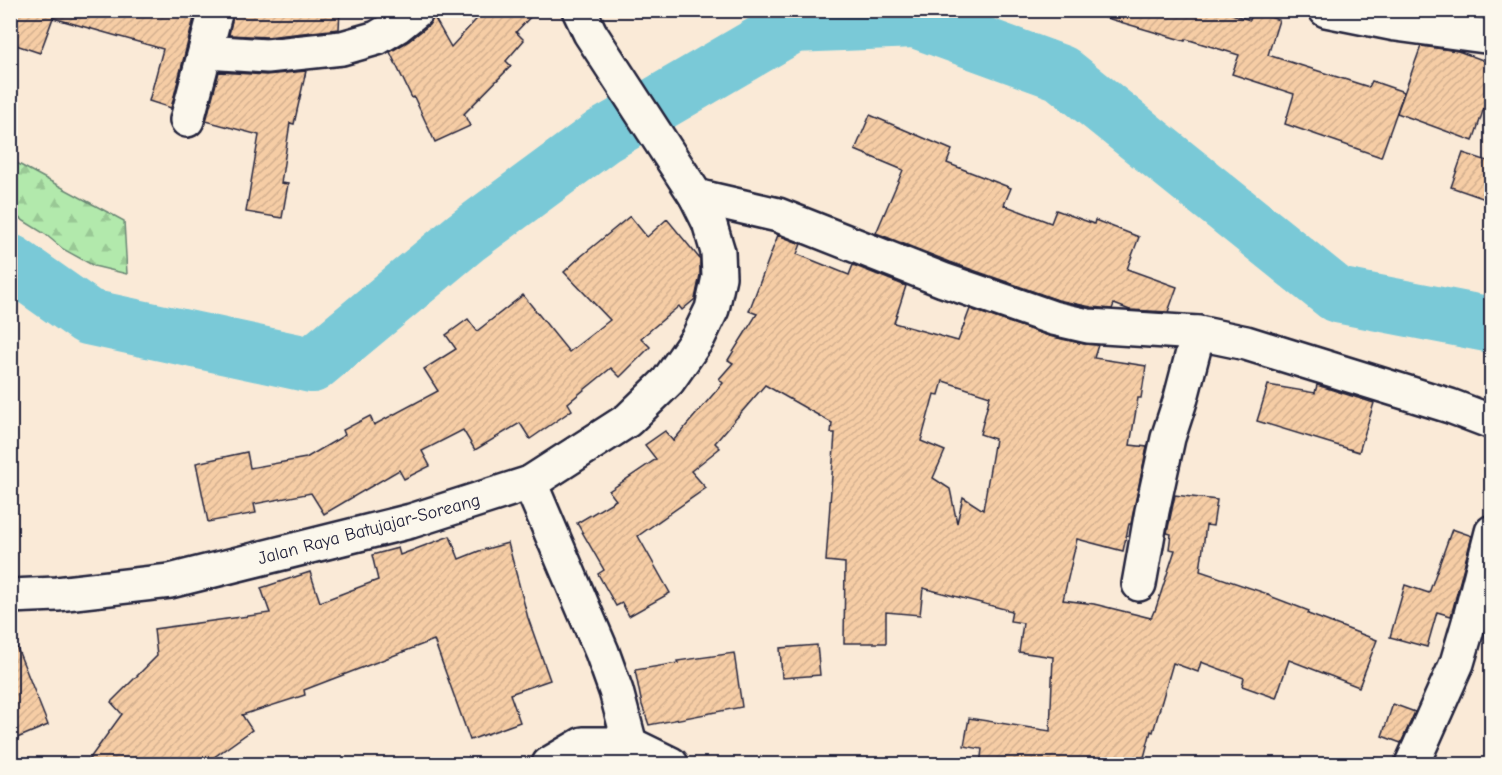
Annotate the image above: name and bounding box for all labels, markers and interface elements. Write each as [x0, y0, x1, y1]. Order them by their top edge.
street label: Jalan Raya Batujajar-Soreang [256, 490, 483, 569]

